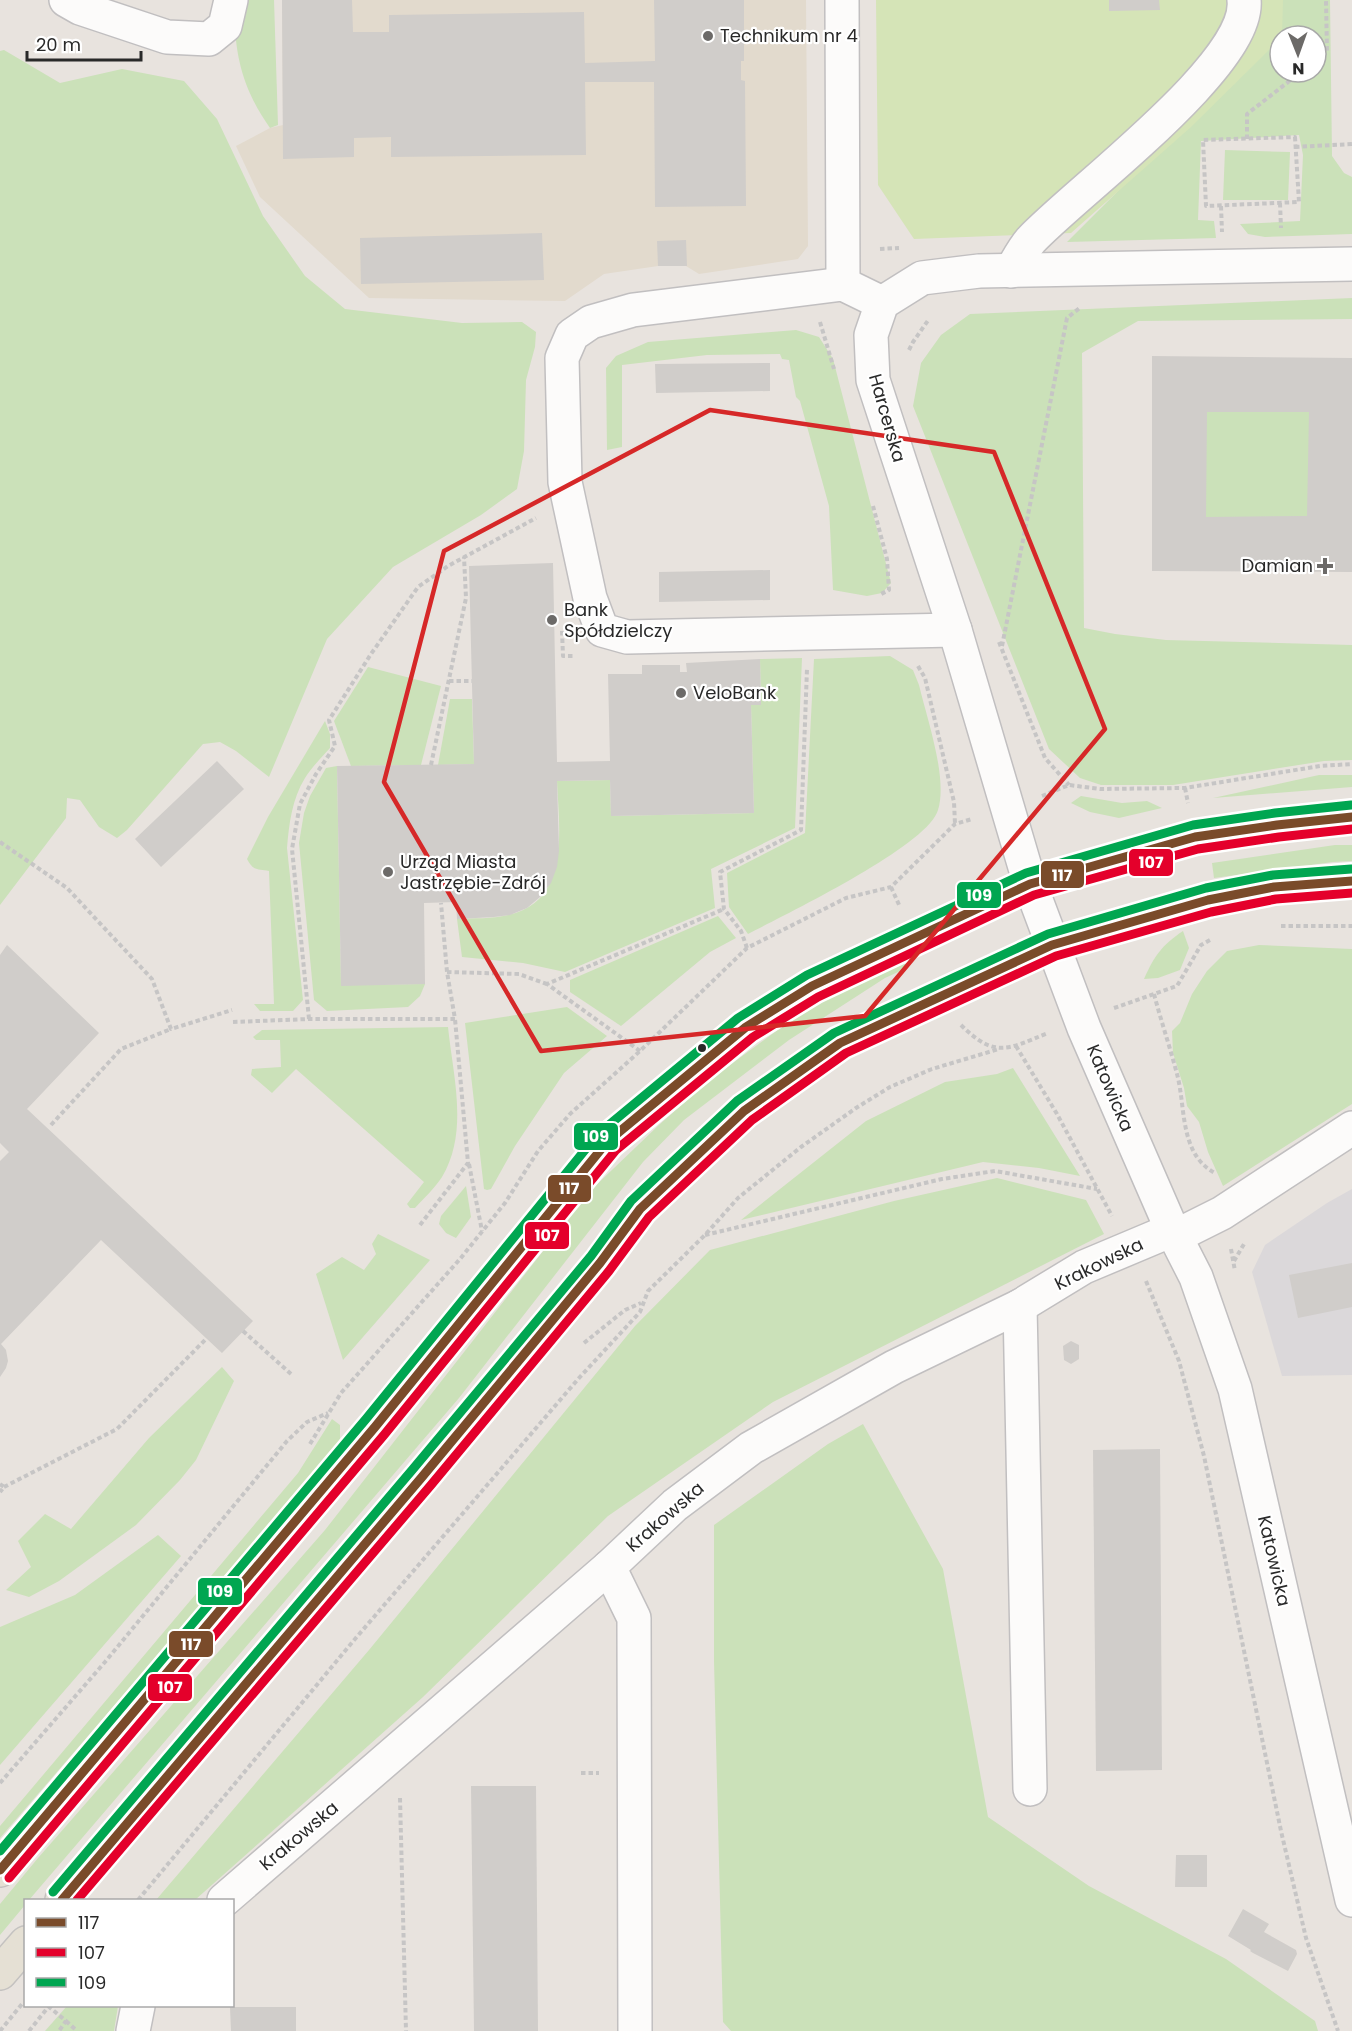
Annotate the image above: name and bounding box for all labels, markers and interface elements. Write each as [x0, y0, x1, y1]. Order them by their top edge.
place label: Technikum nr 4 [720, 23, 858, 48]
scale bar [27, 24, 141, 62]
north arrow [1268, 24, 1328, 84]
marker: Technikum nr 4 [701, 29, 715, 43]
text: 20 m [36, 32, 81, 57]
text: N [1292, 57, 1304, 80]
street label: Harcerska [863, 371, 912, 465]
place label: Damian [1241, 553, 1313, 578]
marker: Damian [1318, 559, 1332, 573]
place label: Bank Spółdzielczy [564, 597, 672, 643]
marker: Bank Spółdzielczy [545, 613, 559, 627]
place label: VeloBank [693, 680, 777, 705]
marker: VeloBank [674, 686, 688, 700]
line badge: 107 [1128, 848, 1174, 877]
place label: Urząd Miasta Jastrzębie-Zdrój [400, 849, 546, 895]
text: 107 [1138, 851, 1164, 874]
line badge: 117 [1040, 860, 1085, 889]
text: 117 [1052, 864, 1073, 887]
marker: Urząd Miasta Jastrzębie-Zdrój [381, 865, 395, 879]
line badge: 109 [956, 881, 1002, 909]
text: 109 [966, 884, 992, 907]
street label: Katowicka [1081, 1040, 1140, 1135]
unlabelled marker [696, 1042, 708, 1054]
line badge: 109 [573, 1122, 619, 1151]
text: 109 [583, 1125, 609, 1148]
line badge: 117 [547, 1174, 592, 1203]
text: 117 [559, 1177, 580, 1200]
line badge: 107 [524, 1221, 570, 1250]
text: 107 [534, 1224, 560, 1247]
street label: Krakowska [1050, 1231, 1147, 1296]
street label: Krakowska [620, 1476, 709, 1558]
street label: Katowicka [1252, 1513, 1297, 1609]
line badge: 109 [197, 1577, 243, 1606]
text: 109 [207, 1580, 233, 1603]
line badge: 117 [168, 1630, 214, 1658]
text: 117 [181, 1633, 202, 1656]
line badge: 107 [147, 1673, 193, 1702]
text: 107 [157, 1676, 183, 1699]
street label: Krakowska [254, 1795, 344, 1876]
legend [24, 1899, 234, 2007]
text: 117 [78, 1910, 100, 1935]
text: 107 [78, 1940, 105, 1965]
text: 109 [78, 1970, 106, 1995]

